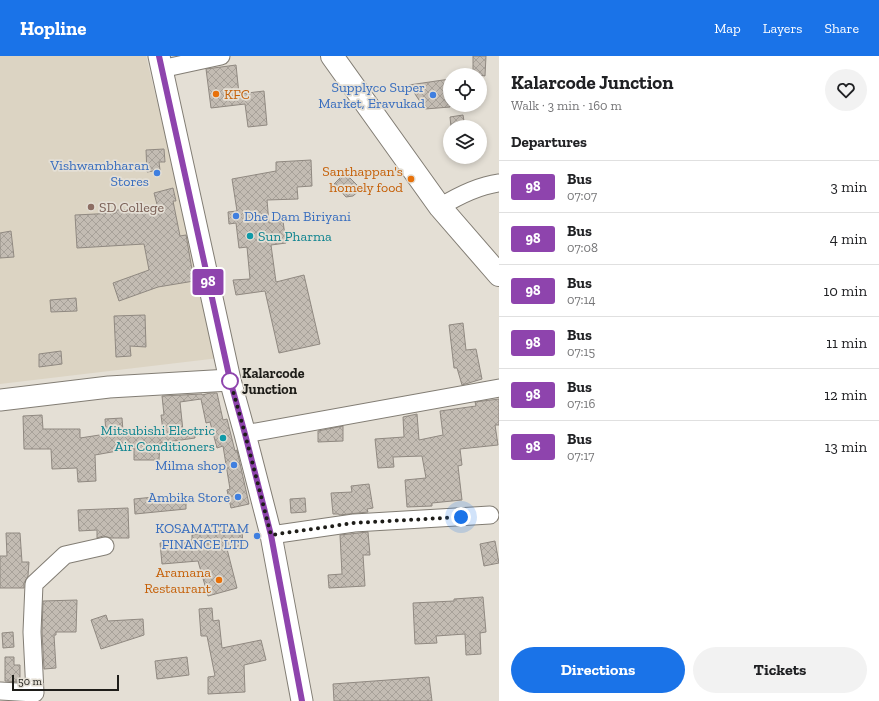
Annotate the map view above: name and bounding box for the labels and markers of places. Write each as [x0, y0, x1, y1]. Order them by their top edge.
place label: Supplyco Super Market, Eravukad [318, 79, 425, 112]
place label: KFC [224, 86, 250, 103]
marker: KFC [211, 89, 221, 99]
marker: Supplyco Super Market, Eravukad [428, 90, 438, 100]
place label: Vishwambharan Stores [49, 157, 149, 190]
place label: Santhappan's homely food [322, 163, 403, 196]
marker: Vishwambharan Stores [152, 168, 162, 178]
marker: Santhappan's homely food [406, 174, 416, 184]
place label: SD College [99, 199, 164, 216]
marker: SD College [86, 202, 96, 212]
place label: Dhe Dam Biriyani [244, 208, 351, 225]
marker: Dhe Dam Biriyani [231, 211, 241, 221]
place label: Sun Pharma [258, 228, 332, 245]
marker: Sun Pharma [245, 231, 255, 241]
place label: Kalarcode Junction [242, 365, 305, 398]
marker: Kalarcode Junction [221, 372, 239, 390]
place label: Mitsubishi Electric Air Conditioners [101, 422, 215, 455]
marker: Mitsubishi Electric Air Conditioners [218, 433, 228, 443]
place label: Milma shop [155, 457, 226, 474]
marker: Milma shop [229, 460, 239, 470]
place label: Ambika Store [148, 489, 230, 506]
marker: Ambika Store [233, 492, 243, 502]
place label: KOSAMATTAM FINANCE LTD [155, 520, 249, 553]
marker: KOSAMATTAM FINANCE LTD [252, 531, 262, 541]
place label: Aramana Restaurant [144, 564, 212, 597]
marker: Aramana Restaurant [214, 575, 224, 585]

